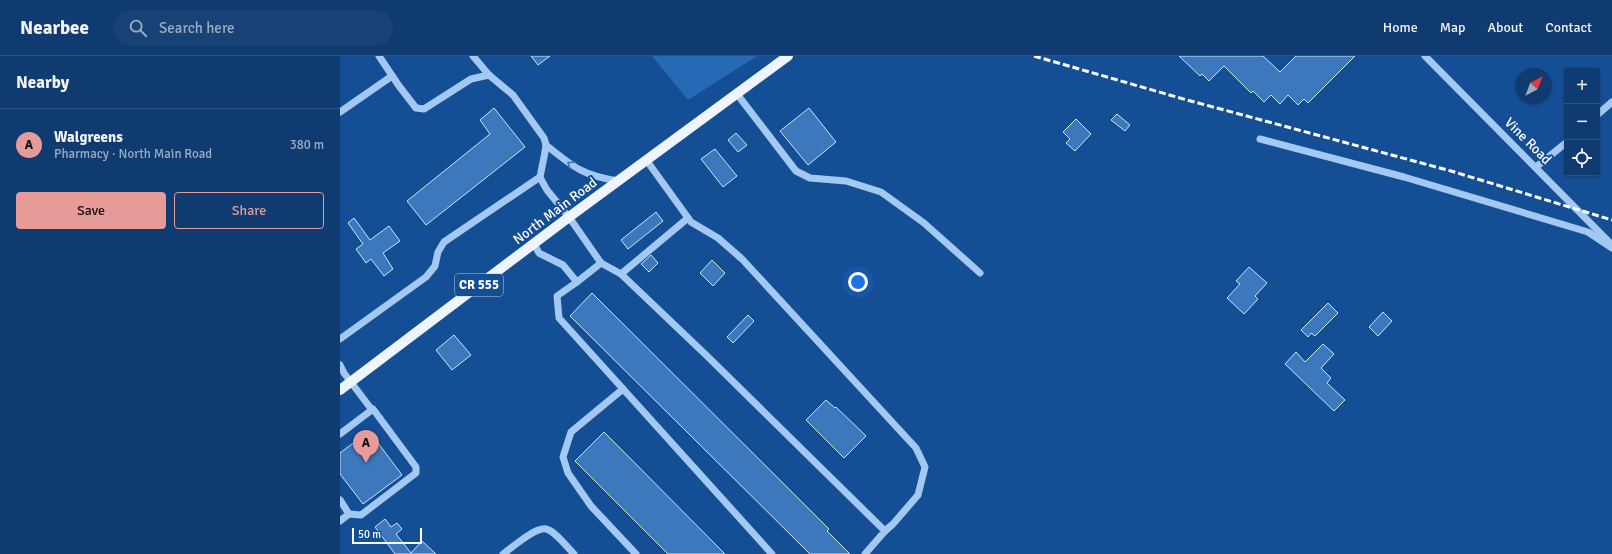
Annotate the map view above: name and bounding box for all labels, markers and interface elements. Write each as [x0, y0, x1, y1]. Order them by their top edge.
search box [113, 10, 393, 46]
text: Nearbee [20, 16, 89, 40]
icon: search [127, 17, 149, 39]
text: Search here [159, 19, 235, 37]
text: Home [1383, 19, 1418, 36]
text: Map [1440, 19, 1465, 36]
text: About [1487, 19, 1523, 36]
text: Contact [1545, 19, 1592, 36]
north arrow [1516, 68, 1552, 104]
map controls [1564, 68, 1600, 176]
button: + [1564, 68, 1600, 104]
text: Nearby [16, 72, 69, 93]
button: − [1564, 104, 1600, 140]
street label: Vine Road [1501, 114, 1555, 168]
text: Walgreens [54, 128, 123, 146]
text: A [25, 137, 33, 153]
text: 380 m [290, 137, 324, 153]
button: locate [1564, 140, 1600, 176]
text: Pharmacy · North Main Road [54, 146, 212, 162]
one-way arrow [567, 162, 574, 169]
street label: North Main Road [510, 174, 600, 248]
button: Save [16, 192, 166, 229]
button: Share [174, 192, 324, 229]
your location [848, 272, 868, 292]
road number: CR 555 [455, 274, 503, 296]
pin: A [353, 430, 379, 463]
scale bar [352, 526, 422, 545]
text: 50 m [358, 528, 381, 541]

